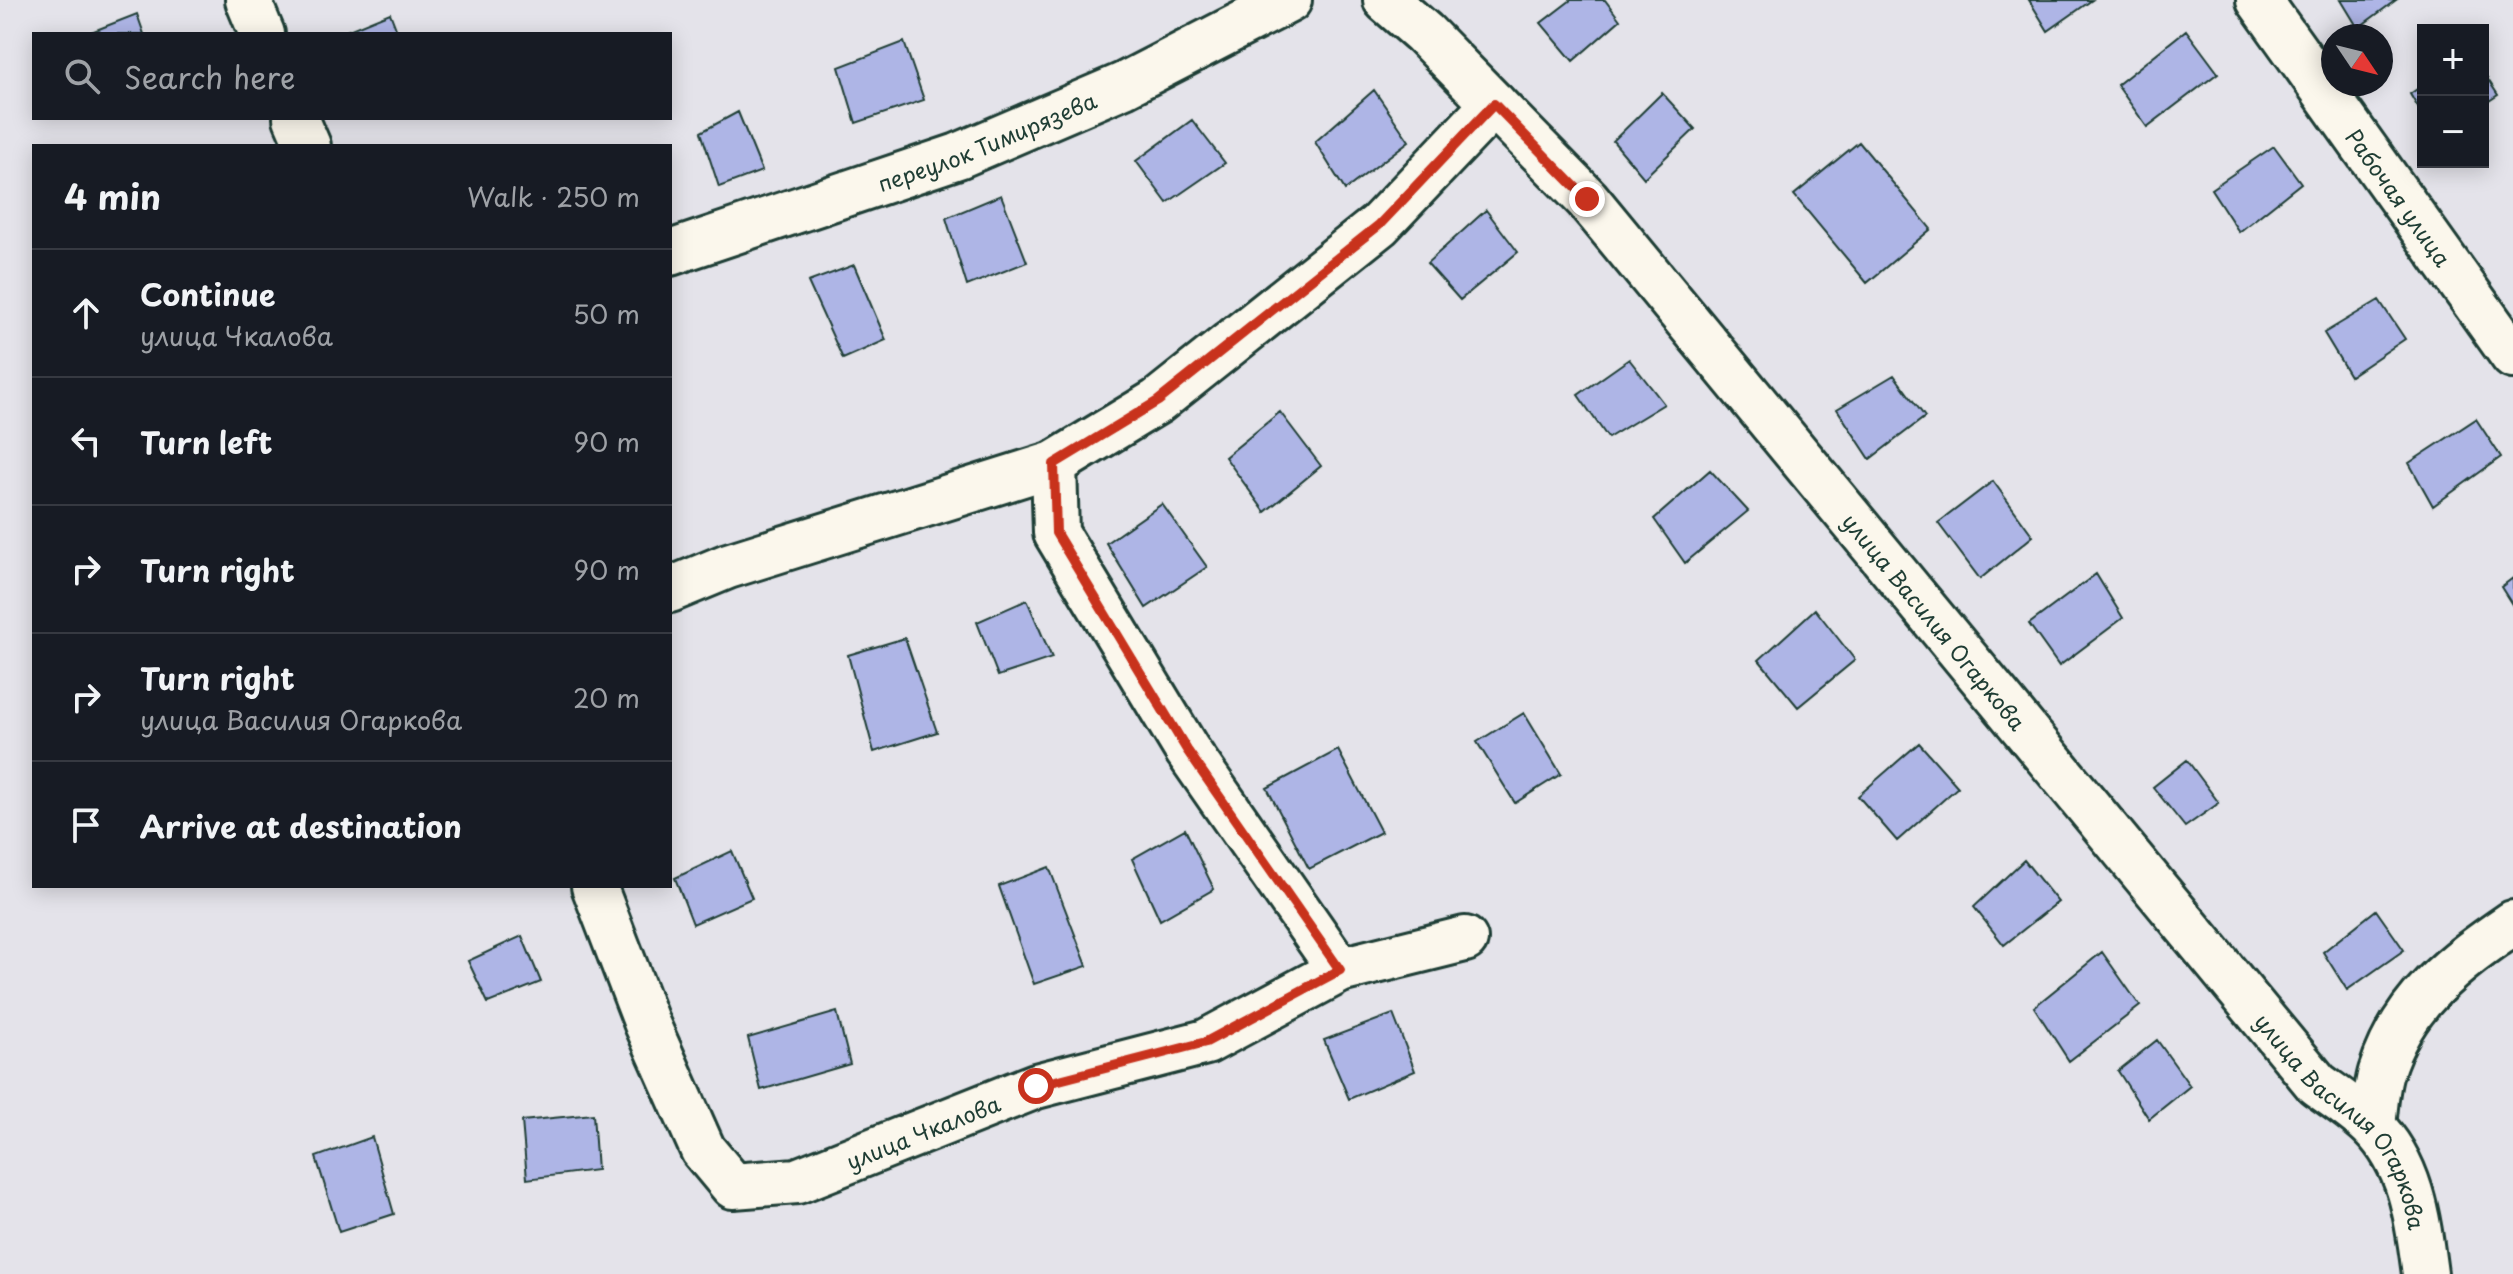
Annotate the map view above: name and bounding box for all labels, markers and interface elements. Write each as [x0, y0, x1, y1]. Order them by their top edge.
north arrow [2321, 24, 2393, 96]
map controls [2417, 24, 2489, 168]
button: + [2417, 24, 2489, 96]
search box [32, 32, 672, 120]
icon: search [60, 54, 104, 98]
text: Search here [124, 54, 296, 99]
street label: переулок Тимирязева [873, 82, 1101, 199]
button: − [2417, 96, 2489, 168]
street label: Рабочая улица [2339, 121, 2460, 273]
text: 4 min [64, 170, 161, 222]
text: Walk · 250 m [467, 177, 640, 216]
route end [1569, 181, 1605, 217]
text: Continue [140, 271, 275, 316]
icon: ahead [64, 291, 108, 335]
text: 50 m [573, 294, 640, 333]
text: улица Чкалова [140, 316, 333, 355]
icon: left [64, 419, 108, 463]
text: Turn left [140, 419, 272, 464]
text: 90 m [573, 422, 640, 461]
street label: улица Василия Огаркова [1836, 505, 2035, 737]
icon: right [64, 547, 108, 591]
text: Turn right [140, 547, 295, 592]
text: 90 m [573, 550, 640, 589]
text: Turn right [140, 655, 295, 700]
icon: right [64, 675, 108, 719]
text: 20 m [573, 678, 640, 717]
text: улица Василия Огаркова [140, 700, 462, 739]
icon: arrive [64, 803, 108, 847]
text: Arrive at destination [140, 803, 462, 848]
street label: улица Василия Огаркова [2248, 1005, 2435, 1232]
route start [1018, 1068, 1054, 1104]
street label: улица Чкалова [841, 1085, 1005, 1177]

